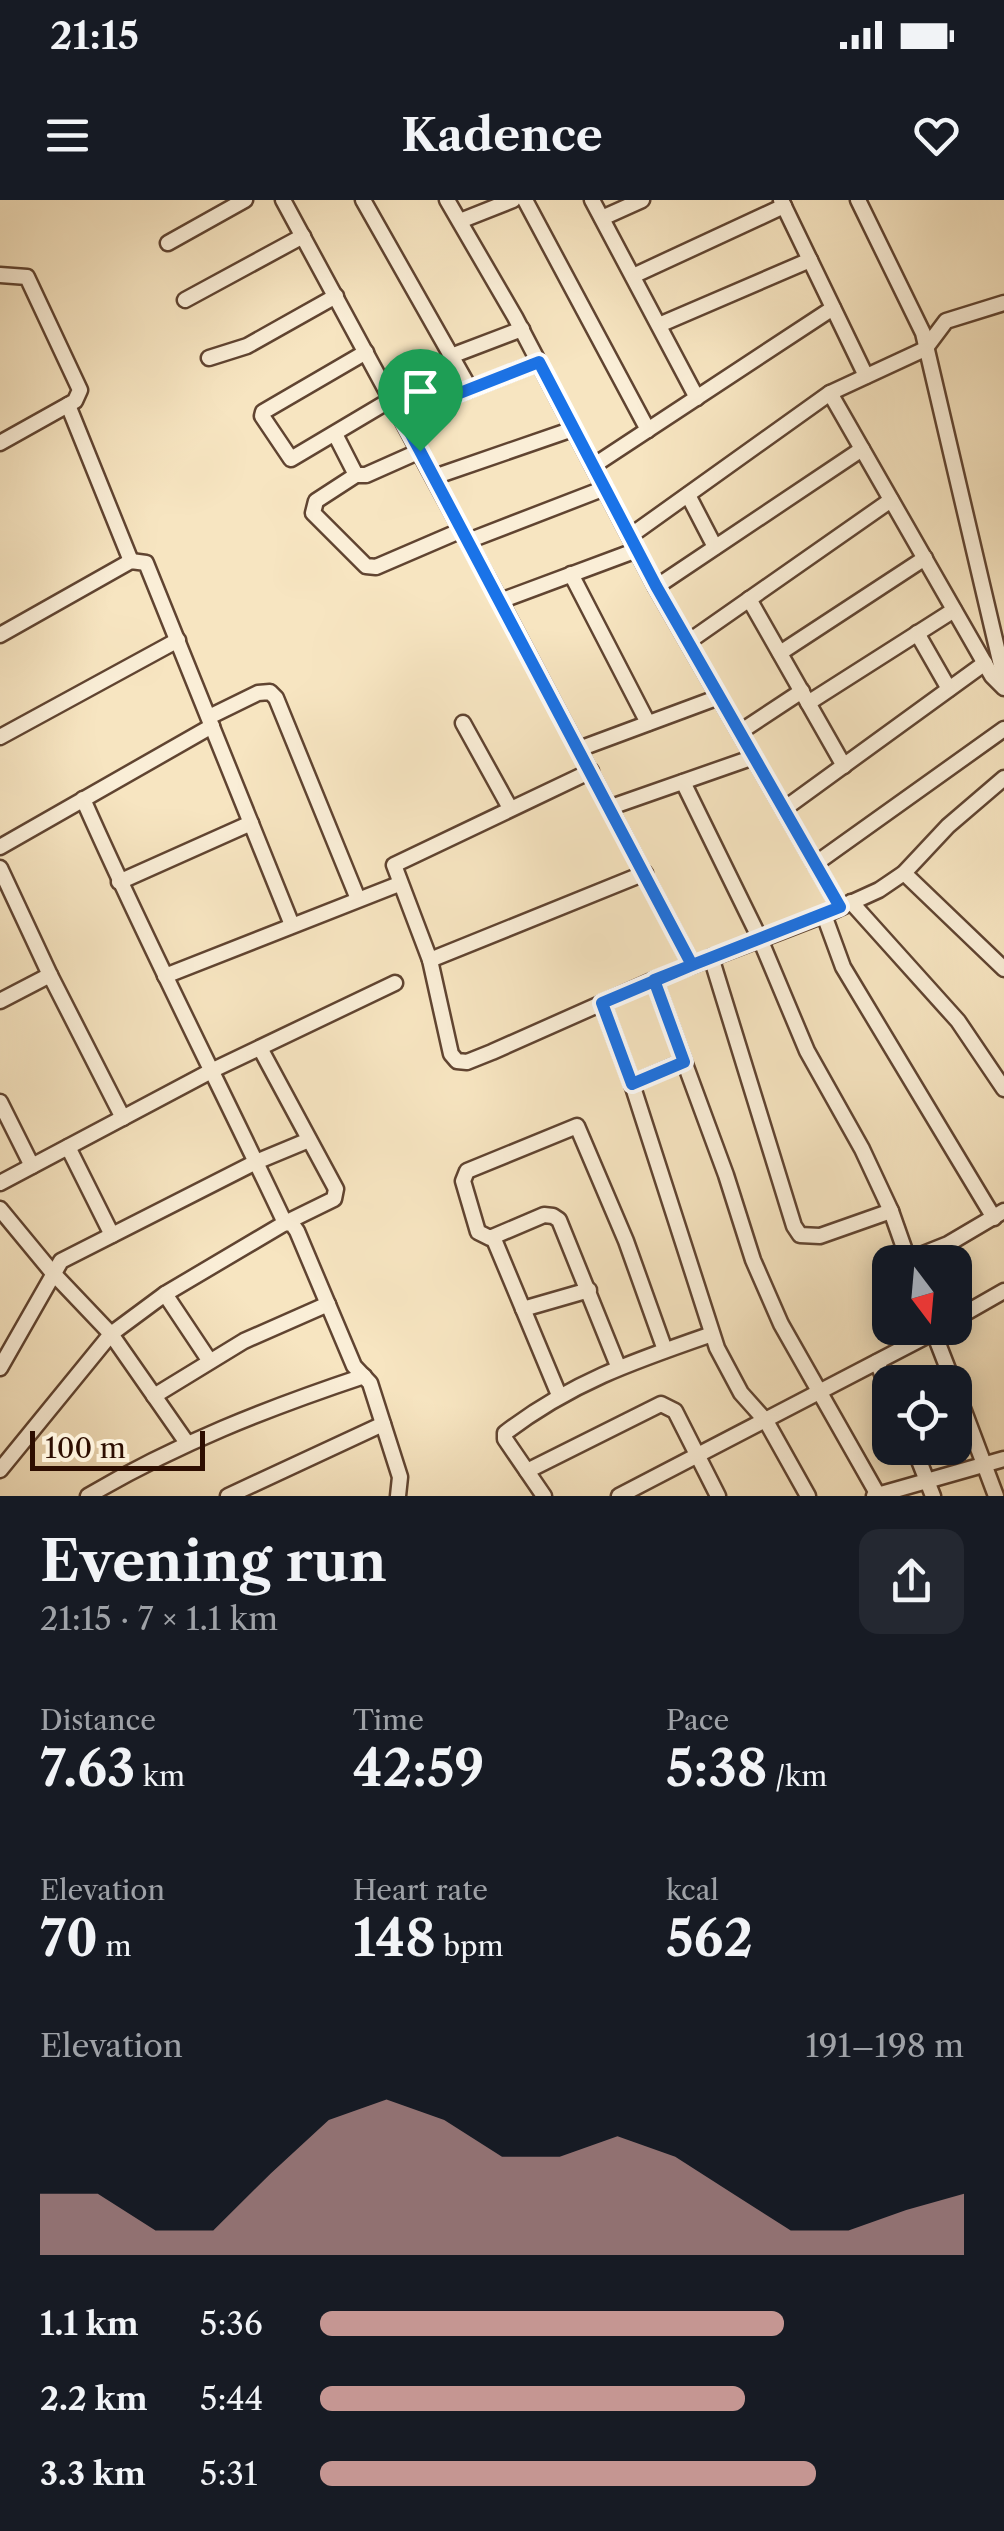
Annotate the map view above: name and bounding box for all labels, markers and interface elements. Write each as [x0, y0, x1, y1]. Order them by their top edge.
text: 21:15 [50, 12, 139, 59]
text: Kadence [401, 107, 603, 163]
icon: menu [40, 108, 95, 163]
icon: heart [909, 108, 964, 163]
pin [378, 349, 463, 452]
icon: arrive [393, 364, 448, 419]
north arrow [872, 1245, 972, 1345]
map controls [872, 1245, 972, 1465]
button: locate [872, 1365, 972, 1465]
scale bar [30, 1426, 205, 1470]
text: 100 m [45, 1431, 126, 1465]
text: Evening run [40, 1528, 387, 1595]
button: share [859, 1529, 964, 1634]
text: 21:15 · 7 × 1.1 km [40, 1599, 278, 1638]
text: Distance [40, 1703, 156, 1737]
text: Time [353, 1703, 424, 1737]
text: Pace [666, 1703, 729, 1737]
text: 7.63 [40, 1737, 135, 1799]
text: 42:59 [353, 1737, 484, 1799]
text: 5:38 [666, 1737, 767, 1799]
text: km [135, 1759, 185, 1793]
text: /km [767, 1759, 827, 1793]
text: Elevation [40, 1873, 165, 1907]
text: Heart rate [353, 1873, 488, 1907]
text: kcal [666, 1873, 719, 1907]
text: 70 [40, 1907, 98, 1969]
text: 148 [353, 1907, 436, 1969]
text: 562 [666, 1907, 753, 1969]
text: m [98, 1929, 131, 1963]
text: bpm [436, 1929, 504, 1963]
text: Elevation [40, 2026, 183, 2065]
text: 191–198 m [805, 2026, 964, 2065]
text: 1.1 km [40, 2304, 139, 2343]
text: 5:36 [200, 2304, 263, 2343]
text: 2.2 km [40, 2379, 148, 2418]
text: 5:44 [200, 2379, 263, 2418]
text: 3.3 km [40, 2454, 146, 2493]
text: 5:31 [200, 2454, 257, 2493]

